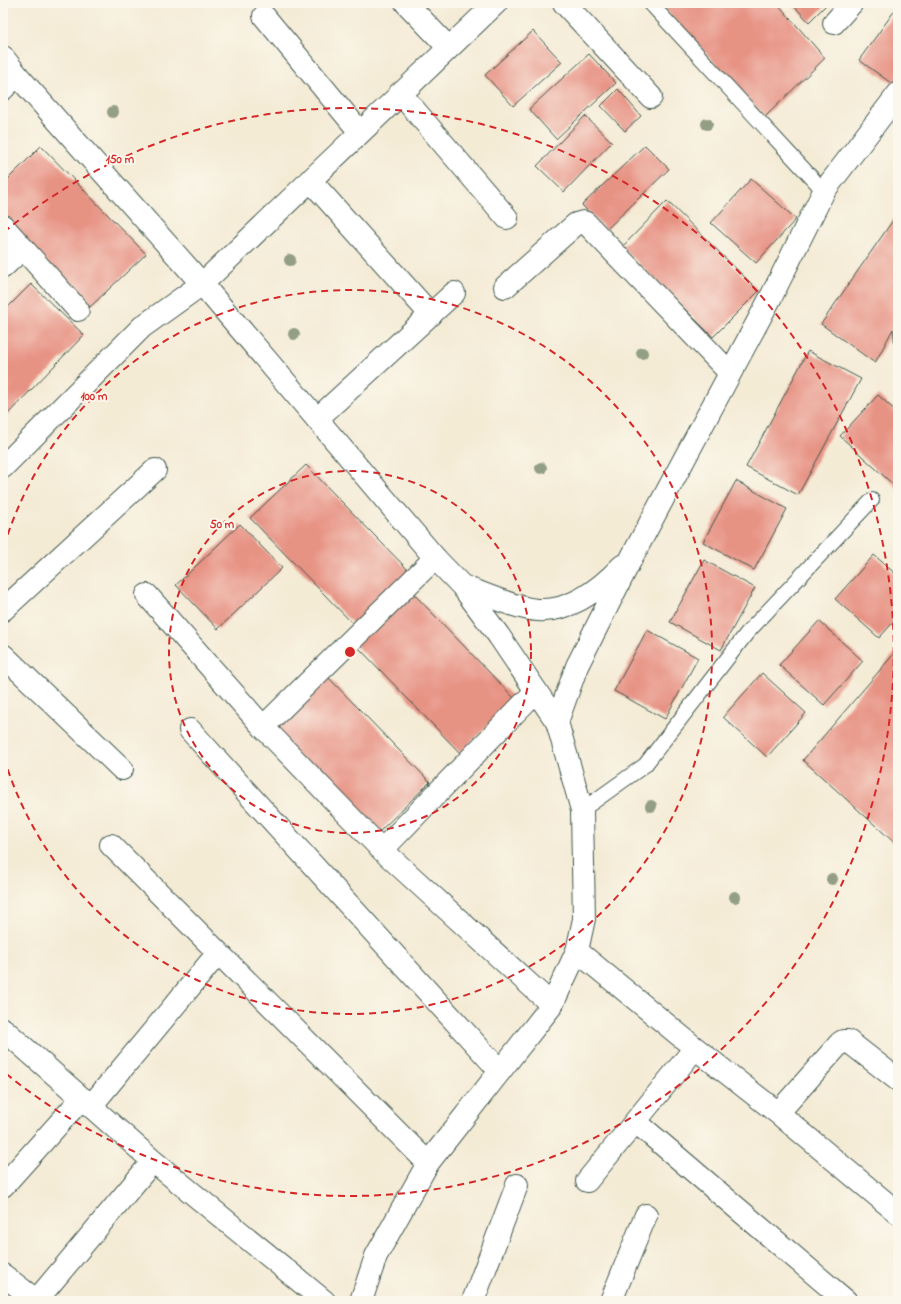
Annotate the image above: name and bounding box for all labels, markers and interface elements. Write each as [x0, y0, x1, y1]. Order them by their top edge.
text: 150 m [106, 151, 135, 169]
text: 100 m [81, 388, 108, 406]
text: 50 m [210, 516, 235, 534]
centre of rings [343, 645, 357, 659]

